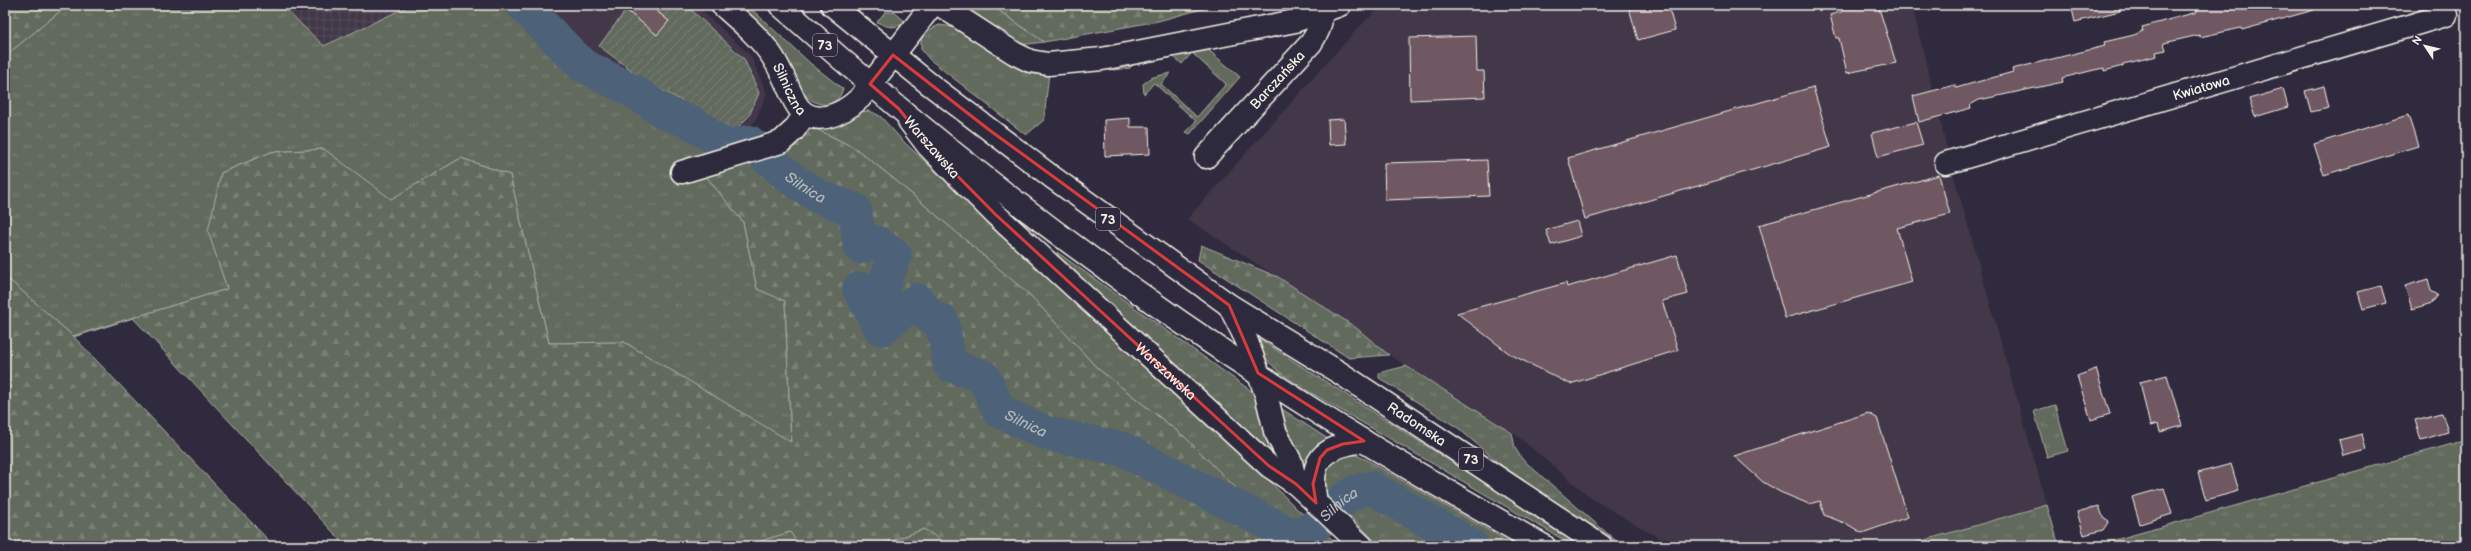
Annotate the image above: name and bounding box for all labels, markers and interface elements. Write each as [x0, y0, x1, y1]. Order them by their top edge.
north arrow [2405, 26, 2445, 66]
text: N [2410, 33, 2425, 48]
road number: 73 [813, 34, 837, 56]
street label: Barczańska [1246, 47, 1309, 113]
street label: Silniczna [769, 60, 809, 119]
street label: Kwiatowa [2171, 72, 2232, 104]
street label: Warszawska [900, 113, 963, 182]
water label: Silnica [781, 168, 828, 208]
road number: 73 [1096, 208, 1120, 230]
street label: Warszawska [1131, 339, 1200, 404]
street label: Radomska [1384, 399, 1449, 450]
water label: Silnica [1001, 406, 1050, 442]
road number: 73 [1459, 448, 1483, 470]
water label: Silnica [1316, 483, 1361, 526]

